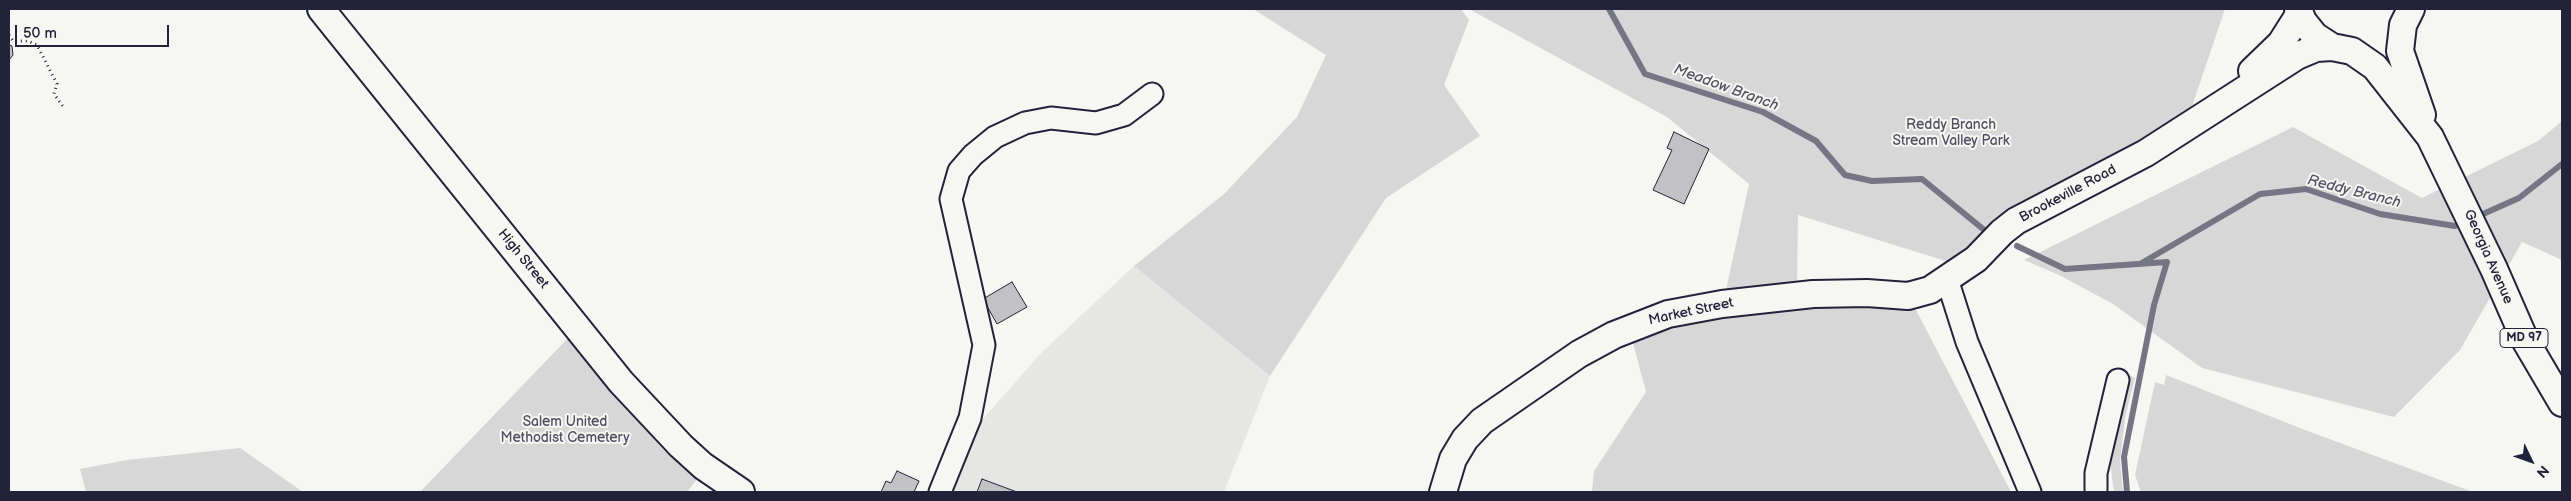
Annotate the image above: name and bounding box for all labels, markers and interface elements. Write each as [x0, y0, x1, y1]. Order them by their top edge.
scale bar [18, 15, 171, 47]
text: 50 m [23, 24, 57, 43]
water label: Meadow Branch [1671, 61, 1781, 115]
park label: Reddy Branch Stream Valley Park [1892, 117, 2010, 150]
street label: Brookeville Road [2017, 161, 2119, 227]
water label: Reddy Branch [2305, 172, 2403, 212]
street label: Georgia Avenue [2460, 207, 2516, 307]
street label: High Street [494, 226, 552, 292]
street label: Market Street [1647, 295, 1735, 329]
road number: MD 97 [2500, 328, 2548, 348]
park label: Salem United Methodist Cemetery [500, 414, 630, 447]
north arrow [2506, 436, 2556, 486]
text: N [2533, 462, 2552, 481]

